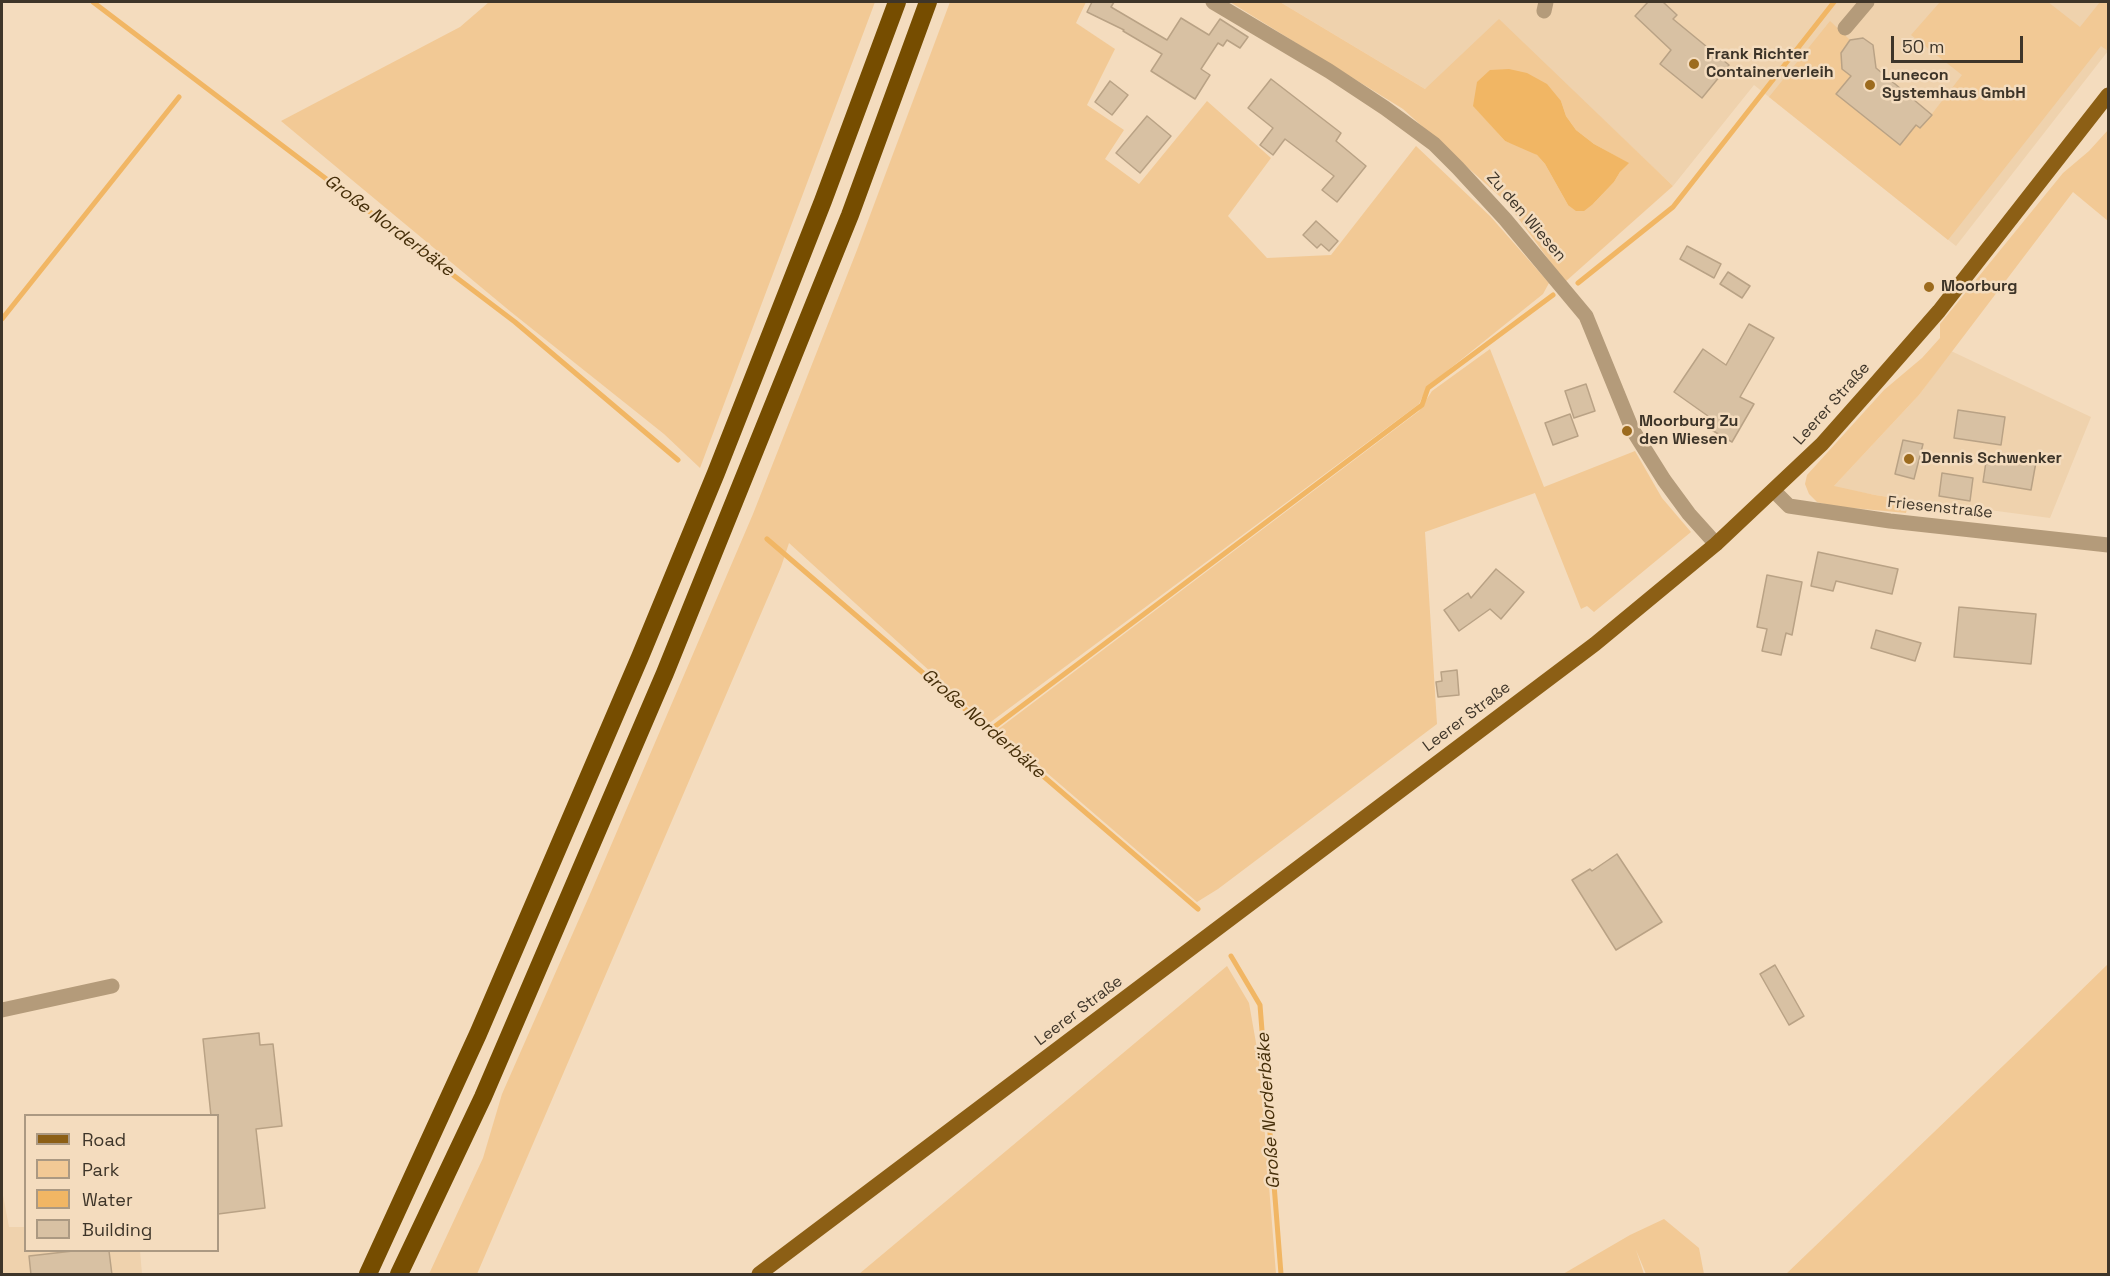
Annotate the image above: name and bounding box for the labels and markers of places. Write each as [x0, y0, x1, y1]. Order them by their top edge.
place label: Frank Richter Containerverleih [1706, 45, 1834, 83]
marker: Frank Richter Containerverleih [1687, 57, 1701, 71]
place label: Lunecon Systemhaus GmbH [1882, 66, 2026, 104]
marker: Lunecon Systemhaus GmbH [1863, 78, 1877, 92]
place label: Moorburg [1941, 277, 2017, 297]
marker: Moorburg [1922, 280, 1936, 294]
place label: Moorburg Zu den Wiesen [1639, 412, 1738, 450]
marker: Moorburg Zu den Wiesen [1620, 424, 1634, 438]
place label: Dennis Schwenker [1921, 449, 2062, 469]
marker: Dennis Schwenker [1902, 452, 1916, 466]

